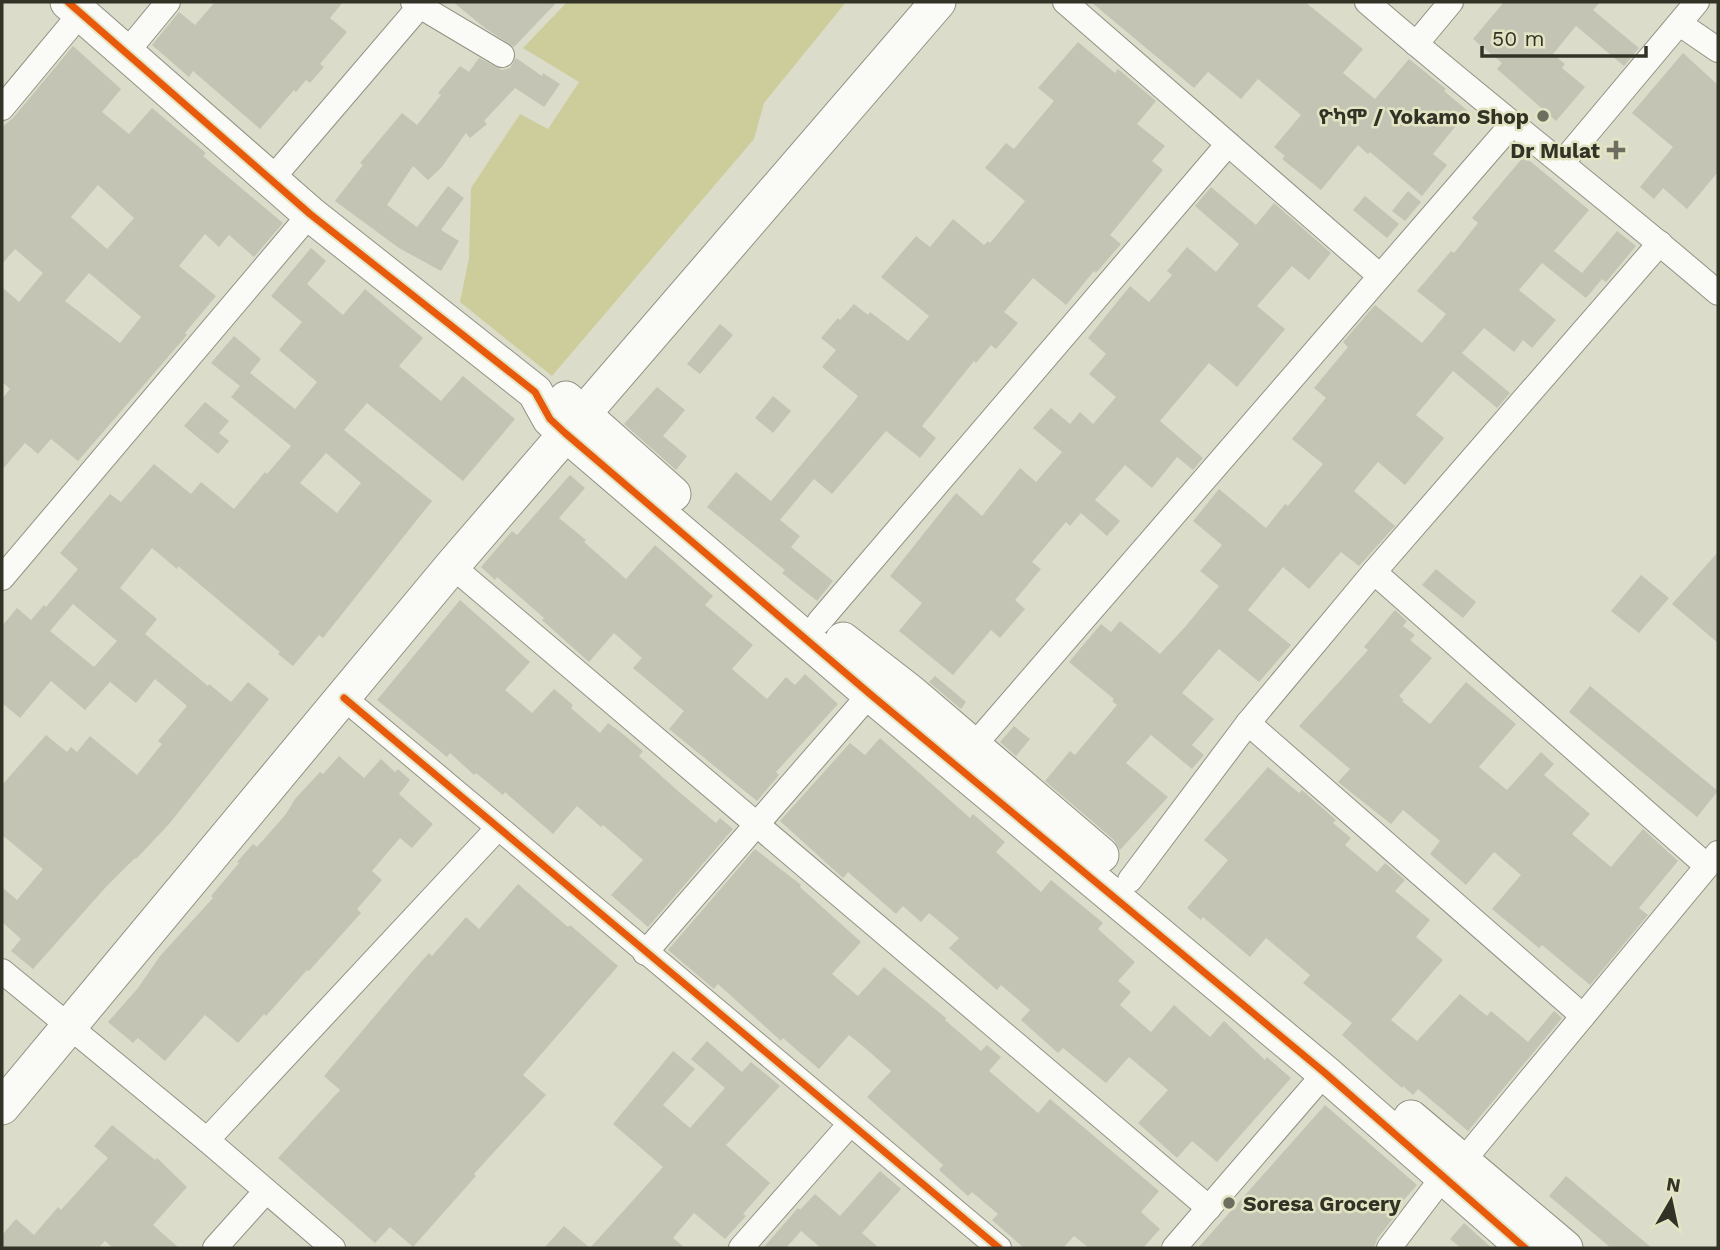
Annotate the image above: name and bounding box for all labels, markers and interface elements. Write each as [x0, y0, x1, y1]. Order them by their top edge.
scale bar [1482, 14, 1646, 58]
text: 50 m [1492, 26, 1544, 51]
place label: ዮካሞ / Yokamo Shop [1318, 104, 1529, 129]
marker: ዮካሞ / Yokamo Shop [1535, 108, 1551, 124]
place label: Dr Mulat [1510, 138, 1600, 163]
marker: Dr Mulat [1606, 140, 1626, 160]
north arrow [1636, 1166, 1706, 1236]
text: N [1665, 1172, 1682, 1197]
place label: Soresa Grocery [1243, 1191, 1401, 1216]
marker: Soresa Grocery [1221, 1195, 1237, 1211]

